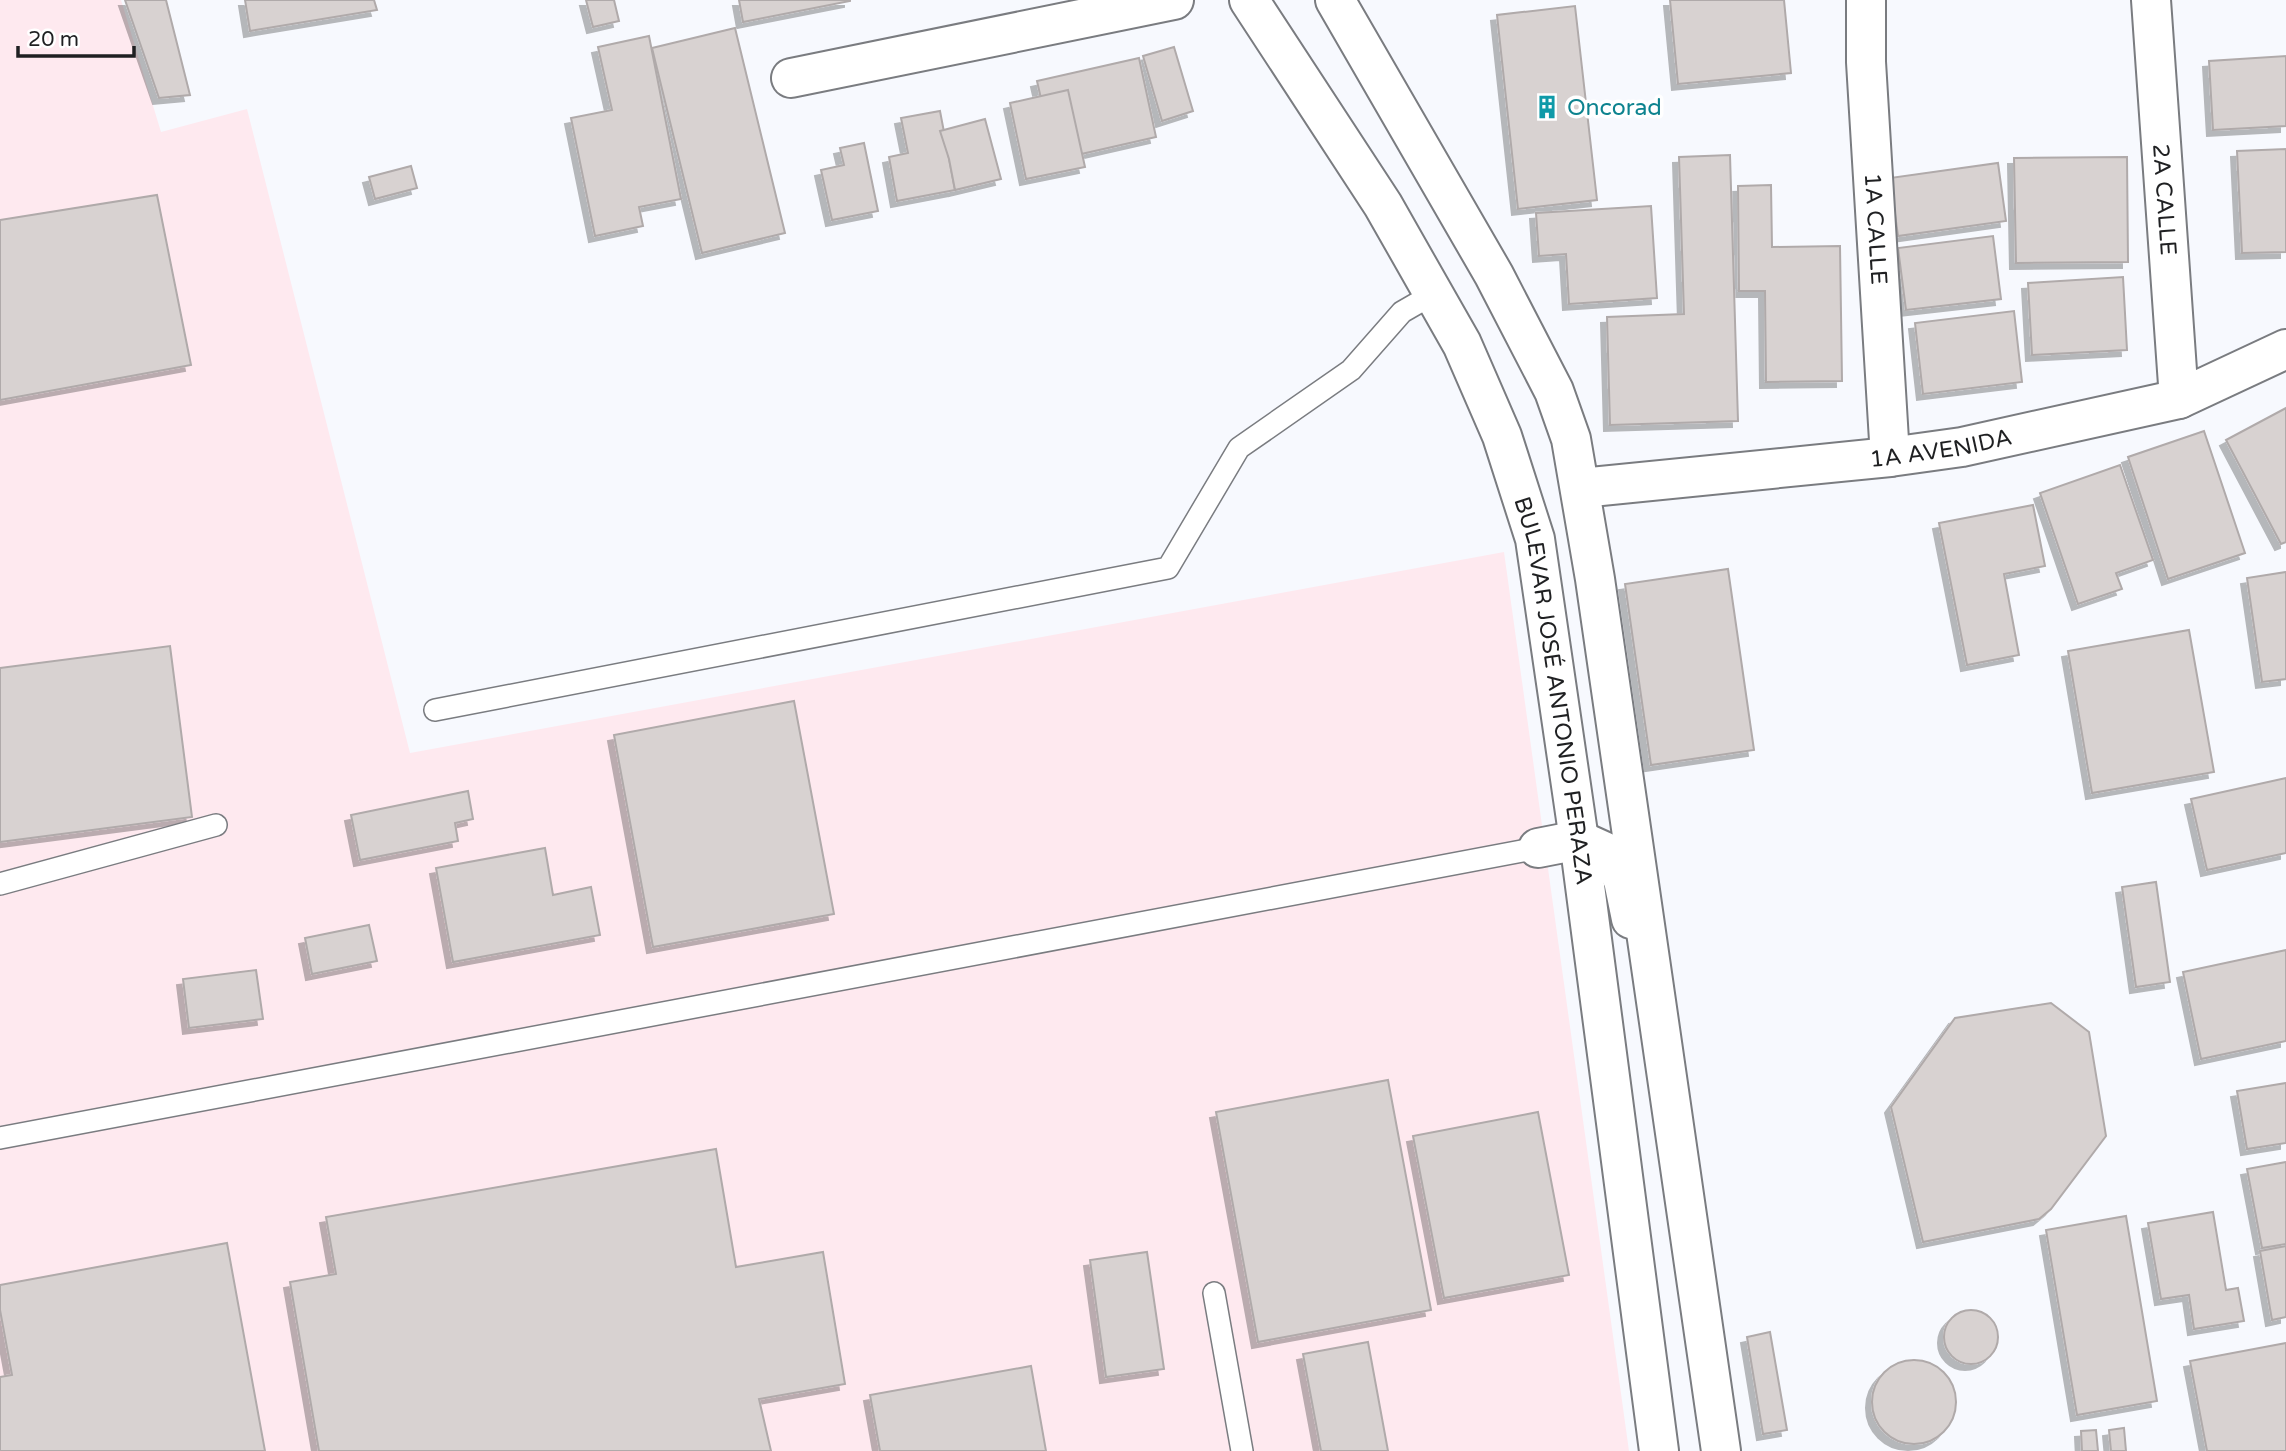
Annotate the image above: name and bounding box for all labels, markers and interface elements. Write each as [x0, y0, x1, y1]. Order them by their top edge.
scale bar [18, 14, 133, 58]
text: 20 m [28, 27, 79, 52]
building icon: Oncorad [1533, 93, 1561, 121]
place label: Oncorad [1567, 94, 1662, 122]
street label: 2A CALLE [2146, 143, 2182, 256]
street label: 1A CALLE [1858, 172, 1892, 285]
street label: 1A AVENIDA [1868, 423, 2015, 474]
street label: BULEVAR JOSÉ ANTONIO PERAZA [1507, 493, 1598, 887]

